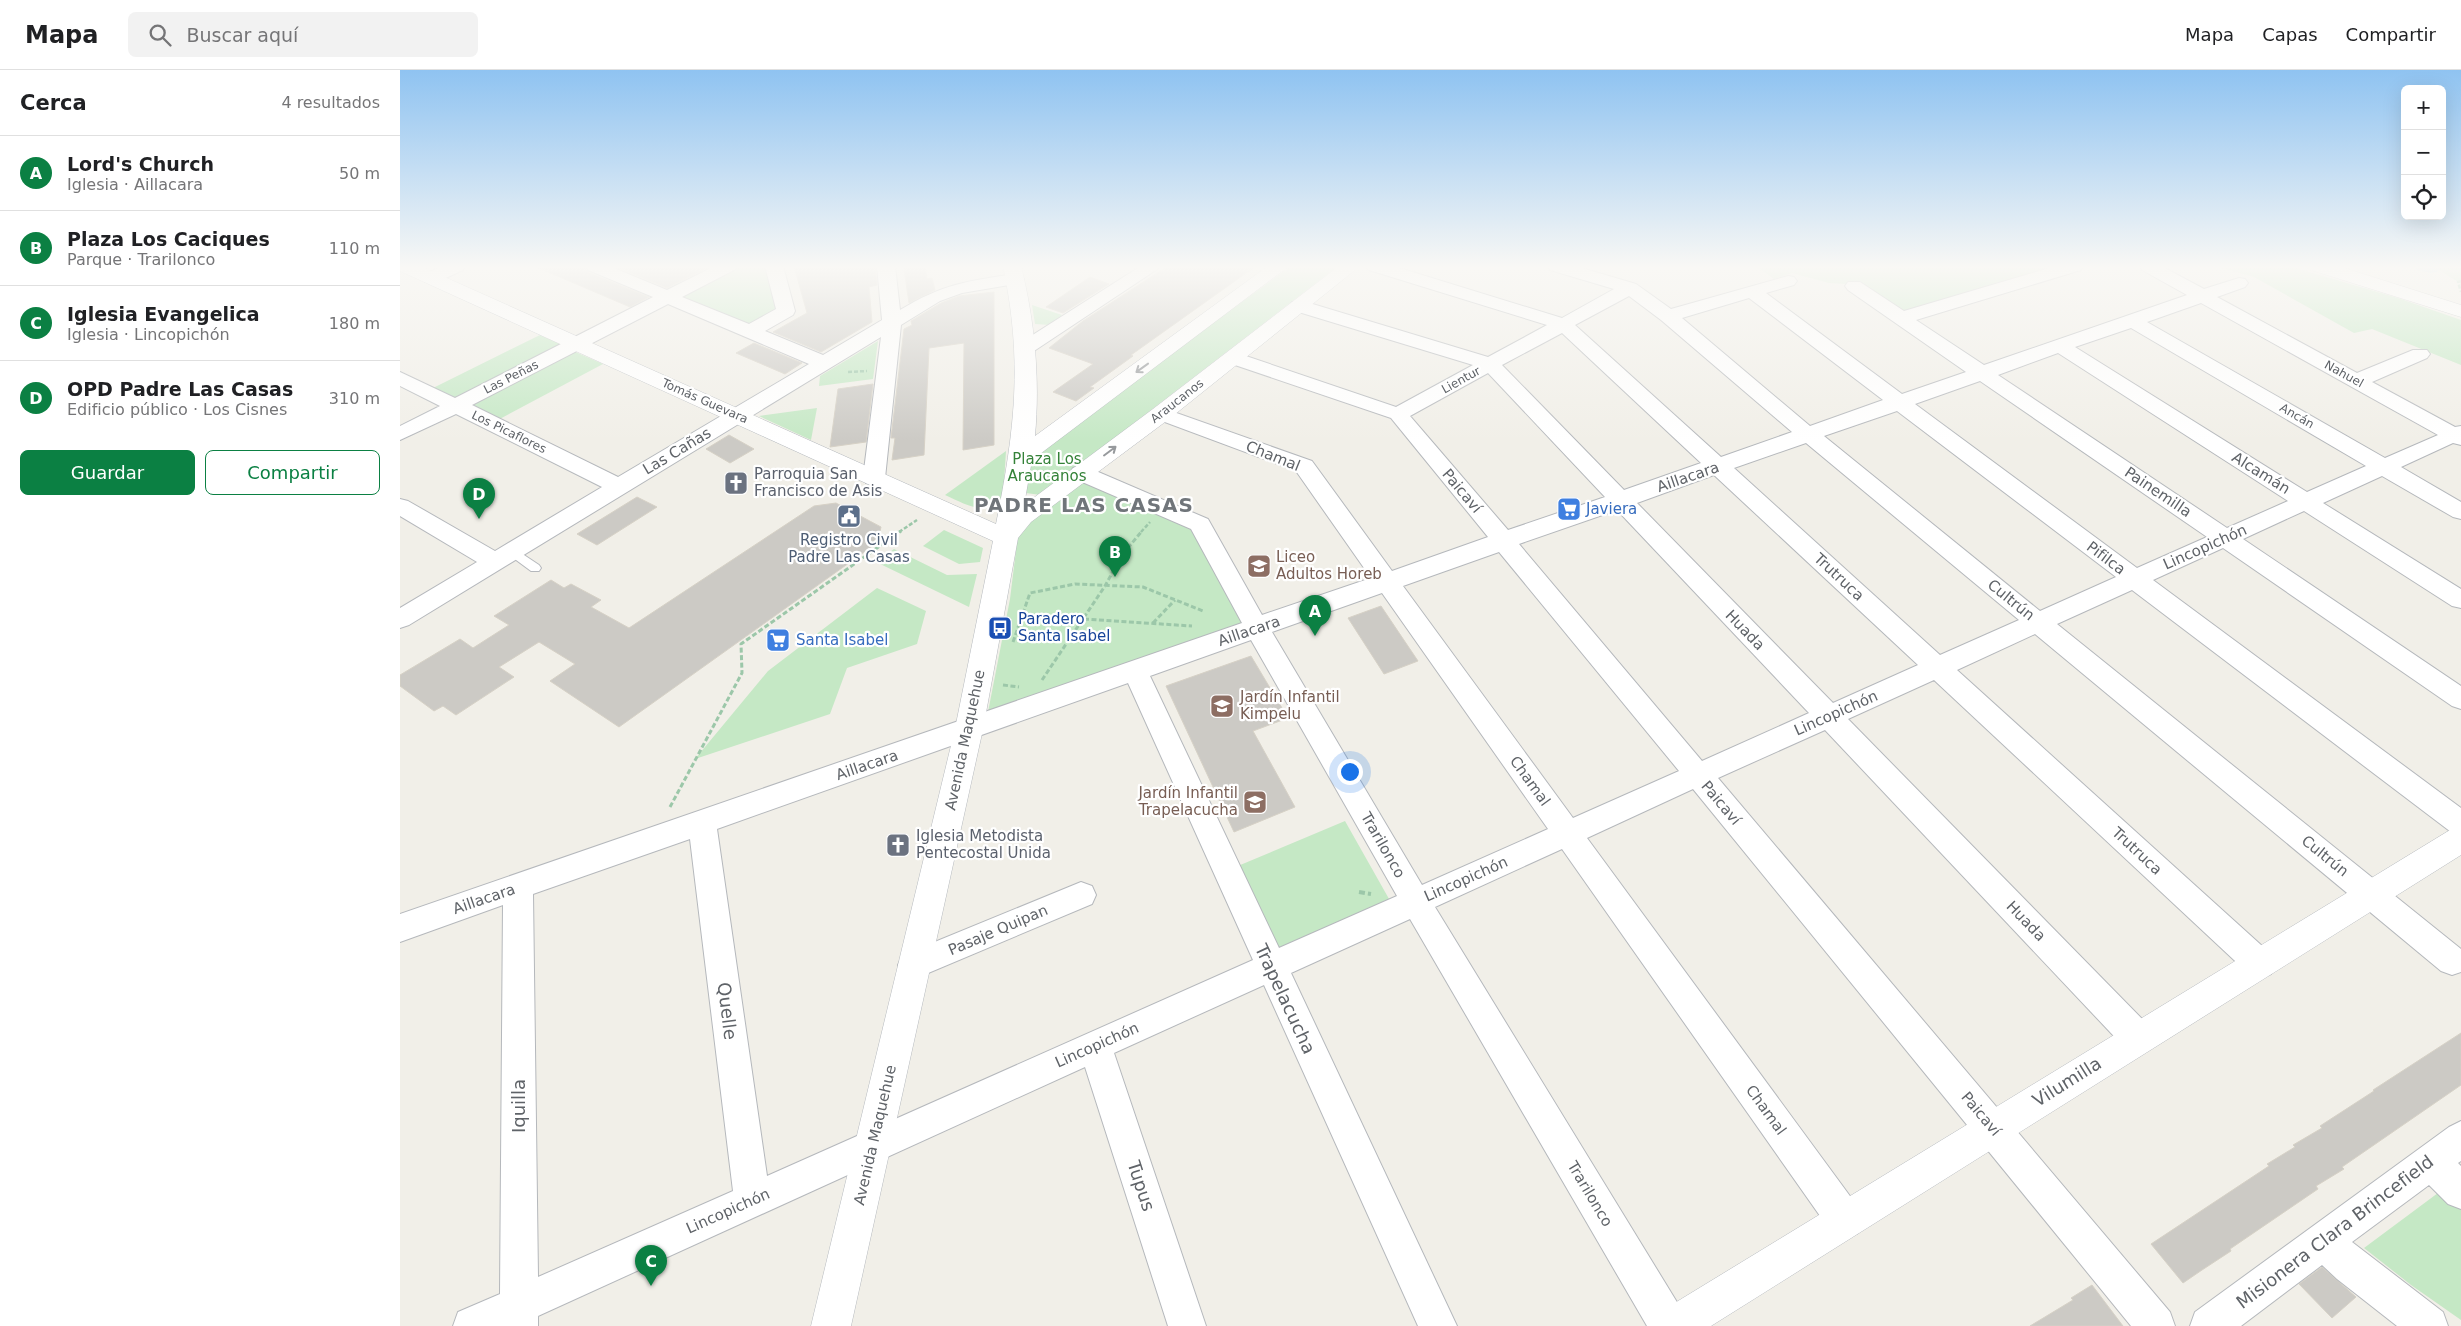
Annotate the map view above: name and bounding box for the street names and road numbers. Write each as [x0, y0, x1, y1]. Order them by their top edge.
street label: Las Peñas [481, 357, 541, 397]
street label: Nahuel [2322, 358, 2366, 390]
street label: Lientur [1439, 364, 1483, 396]
street label: Tomás Guevara [659, 375, 750, 426]
street label: Araucanos [1148, 376, 1206, 426]
street label: Ancán [2277, 401, 2317, 431]
street label: Los Picaflores [469, 408, 549, 456]
street label: Las Cañas [640, 424, 714, 478]
street label: Chamal [1243, 437, 1303, 475]
street label: Alcamán [2229, 448, 2293, 498]
street label: Aillacara [1654, 458, 1722, 496]
street label: Painemilla [2121, 463, 2195, 521]
street label: Paicaví [1438, 465, 1486, 517]
street label: Lincopichón [2160, 521, 2250, 573]
street label: Pifilca [2083, 538, 2129, 578]
street label: Trutruca [1810, 549, 1868, 605]
street label: Cultrún [1984, 576, 2038, 624]
street label: Huada [1722, 606, 1768, 654]
street label: Aillacara [1215, 612, 1283, 650]
street label: Avenida Maquehue [941, 668, 989, 812]
street label: Lincopichón [1791, 687, 1881, 739]
street label: Aillacara [833, 746, 901, 784]
street label: Chamal [1506, 753, 1554, 809]
street label: Paicaví [1697, 777, 1745, 829]
street label: Trarilonco [1356, 808, 1409, 881]
street label: Trutruca [2108, 823, 2166, 879]
street label: Cultrún [2298, 832, 2352, 880]
street label: Lincopichón [1421, 853, 1511, 905]
street label: Aillacara [450, 880, 518, 918]
street label: Huada [2003, 897, 2049, 945]
street label: Pasaje Quipan [945, 901, 1051, 959]
street label: Trapelacucha [1250, 940, 1320, 1057]
street label: Quelle [714, 981, 741, 1041]
street label: Lincopichón [1052, 1019, 1142, 1071]
street label: Vilumilla [2029, 1052, 2105, 1111]
street label: Avenida Maquehue [850, 1063, 900, 1207]
street label: Iquilla [508, 1079, 529, 1133]
street label: Chamal [1742, 1082, 1790, 1138]
street label: Paicaví [1957, 1088, 2005, 1140]
street label: Misionera Clara Brincefield [2232, 1151, 2437, 1313]
street label: Tupus [1123, 1157, 1159, 1214]
street label: Trarilonco [1563, 1157, 1616, 1230]
street label: Lincopichón [683, 1185, 773, 1237]

